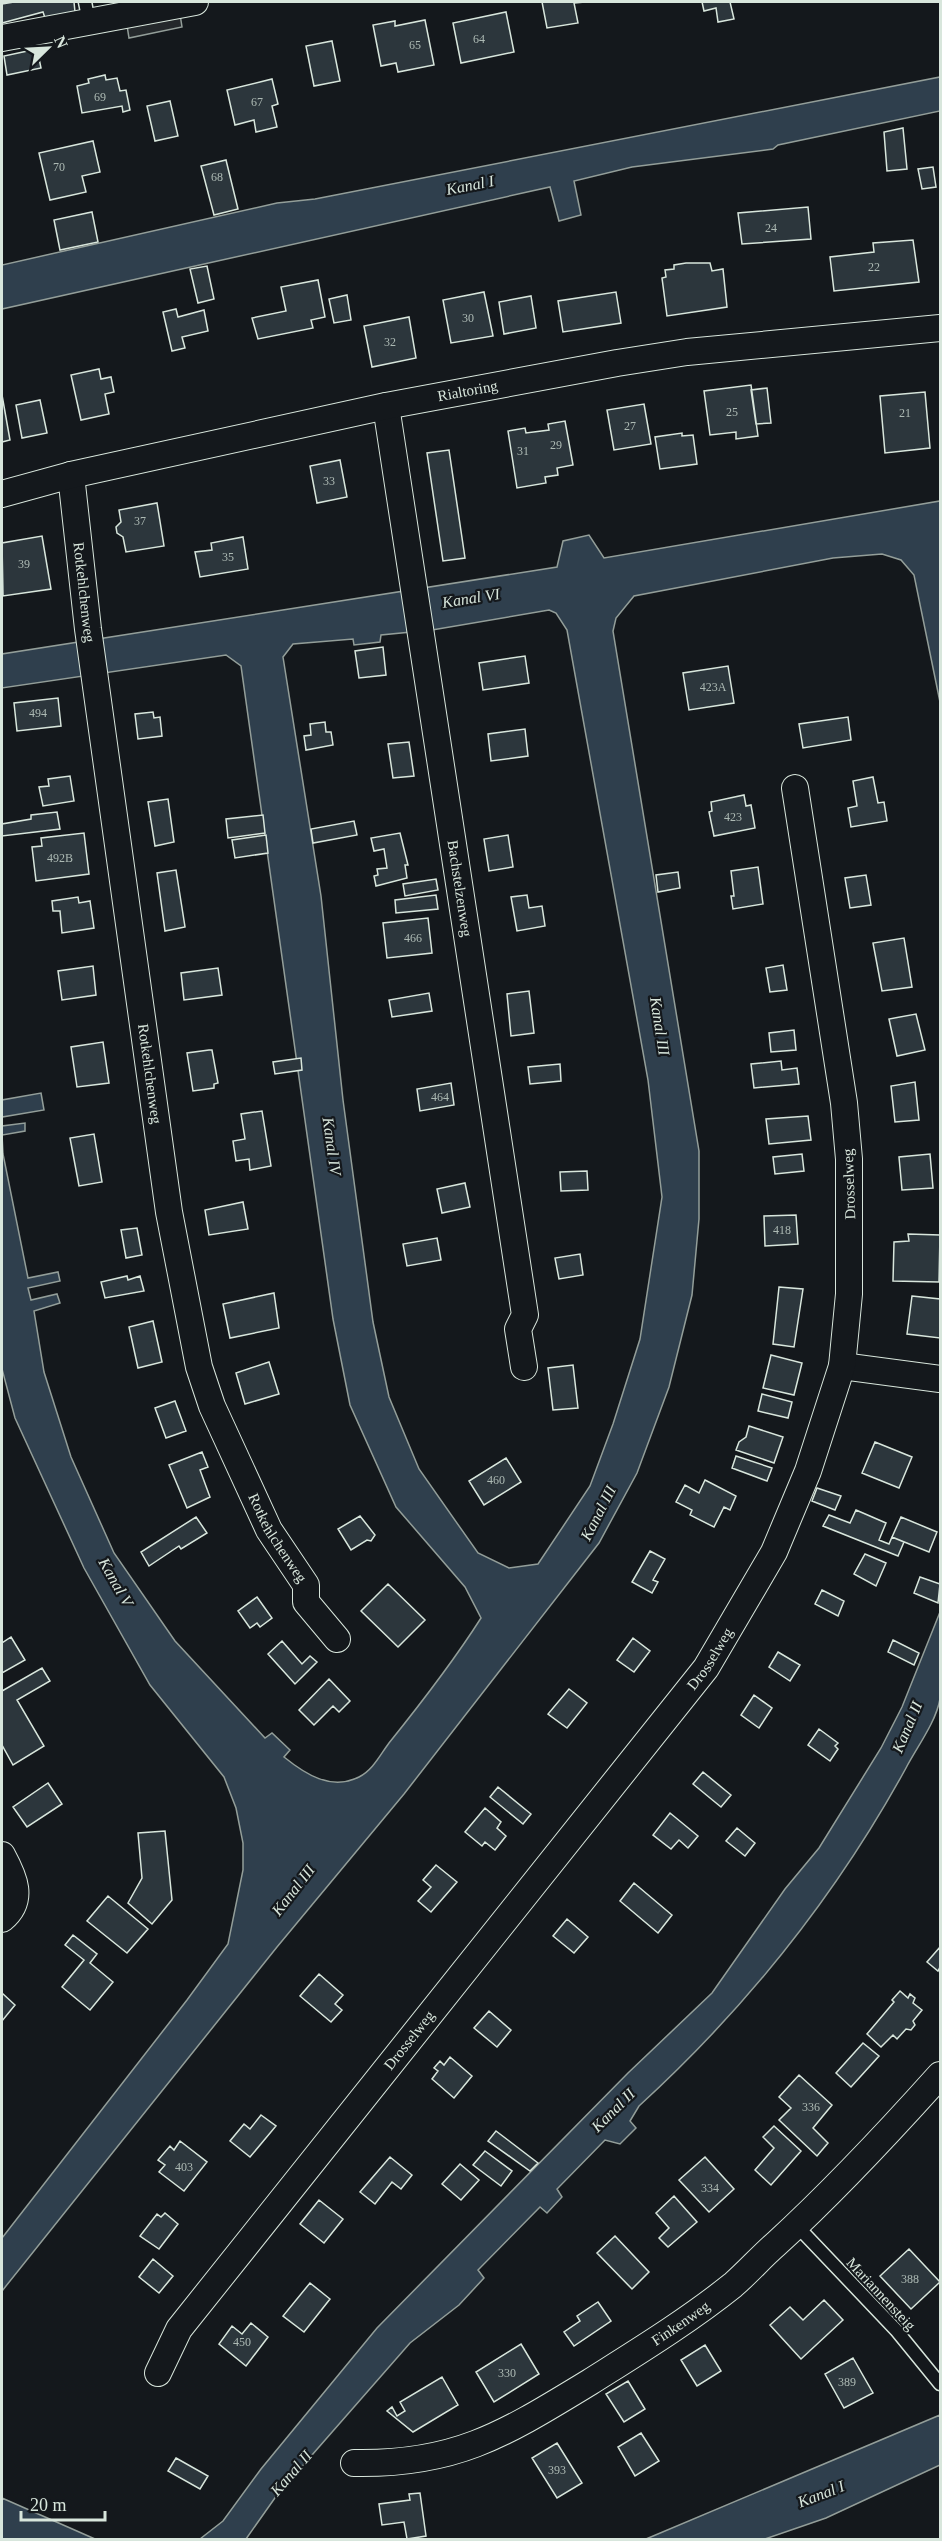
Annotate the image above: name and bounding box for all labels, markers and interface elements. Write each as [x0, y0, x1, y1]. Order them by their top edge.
north arrow [18, 18, 78, 78]
house number: 64 [473, 32, 485, 46]
text: N [51, 33, 72, 51]
house number: 65 [409, 38, 421, 52]
house number: 69 [94, 90, 106, 104]
house number: 67 [251, 95, 263, 109]
house number: 70 [53, 160, 65, 174]
house number: 68 [211, 170, 223, 184]
water label: Kanal I [444, 172, 496, 198]
house number: 24 [765, 221, 777, 235]
house number: 22 [868, 260, 880, 274]
house number: 30 [462, 311, 474, 325]
house number: 32 [384, 335, 396, 349]
street label: Rialtoring [436, 377, 499, 404]
house number: 25 [726, 405, 738, 419]
house number: 21 [899, 406, 911, 420]
house number: 27 [624, 419, 636, 433]
house number: 29 [550, 438, 562, 452]
house number: 31 [517, 444, 529, 458]
house number: 33 [323, 474, 335, 488]
house number: 37 [134, 514, 146, 528]
street label: Rotkehlchenweg [70, 541, 98, 644]
house number: 35 [222, 550, 234, 564]
house number: 39 [18, 557, 30, 571]
water label: Kanal VI [440, 585, 502, 611]
house number: 423A [700, 680, 727, 694]
house number: 494 [29, 706, 47, 720]
house number: 423 [724, 810, 742, 824]
street label: Bachstelzenweg [444, 839, 475, 938]
house number: 492B [47, 851, 73, 865]
house number: 466 [404, 931, 422, 945]
water label: Kanal III [647, 994, 673, 1057]
street label: Rotkehlchenweg [135, 1023, 165, 1125]
house number: 464 [431, 1090, 449, 1104]
water label: Kanal IV [319, 1115, 345, 1178]
street label: Drosselweg [840, 1148, 858, 1220]
house number: 418 [773, 1223, 791, 1237]
house number: 460 [487, 1473, 505, 1487]
water label: Kanal III [577, 1482, 619, 1544]
street label: Rotkehlchenweg [245, 1491, 310, 1586]
water label: Kanal V [95, 1554, 138, 1611]
street label: Drosselweg [684, 1624, 736, 1693]
water label: Kanal II [888, 1698, 926, 1756]
water label: Kanal III [267, 1861, 318, 1919]
street label: Drosselweg [381, 2007, 438, 2073]
water label: Kanal II [587, 2085, 638, 2136]
house number: 336 [802, 2100, 820, 2114]
house number: 403 [175, 2160, 193, 2174]
house number: 334 [701, 2181, 719, 2195]
street label: Mariannensteig [843, 2254, 919, 2334]
house number: 388 [901, 2272, 919, 2286]
street label: Finkenweg [649, 2297, 713, 2349]
house number: 450 [233, 2335, 251, 2349]
house number: 330 [498, 2366, 516, 2380]
house number: 389 [838, 2375, 856, 2389]
water label: Kanal II [266, 2447, 315, 2500]
house number: 393 [548, 2463, 566, 2477]
water label: Kanal I [794, 2477, 847, 2511]
scale bar [21, 2484, 105, 2522]
text: 20 m [30, 2495, 67, 2515]

